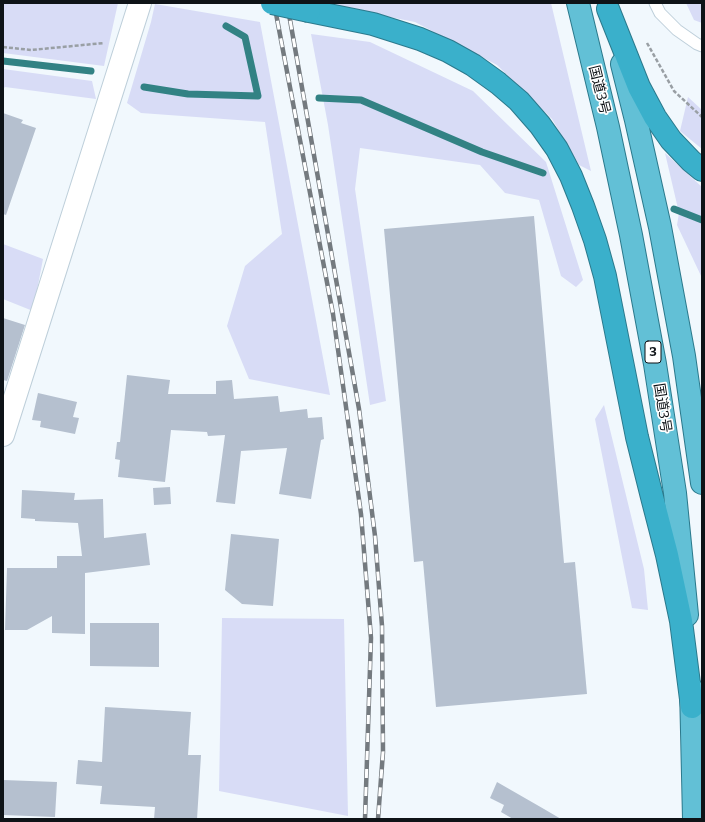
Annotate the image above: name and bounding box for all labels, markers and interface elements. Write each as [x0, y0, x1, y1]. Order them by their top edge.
street label: 国道3号 [585, 64, 613, 116]
road number: 3 [645, 341, 661, 363]
street label: 国道3号 [650, 382, 674, 434]

